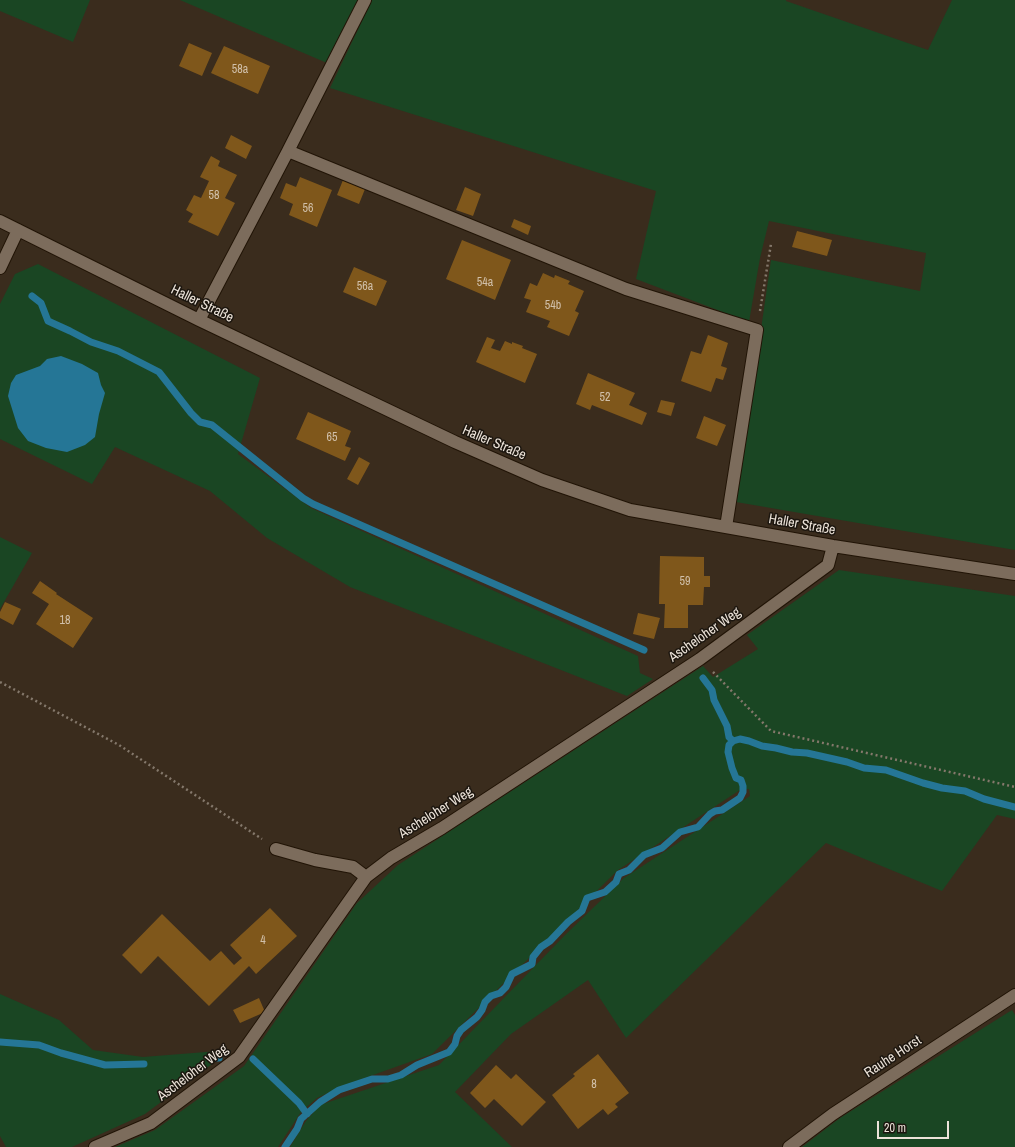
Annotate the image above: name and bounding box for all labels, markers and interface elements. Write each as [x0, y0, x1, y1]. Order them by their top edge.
house number: 58a [232, 63, 248, 77]
house number: 58 [209, 189, 219, 203]
house number: 56 [303, 202, 313, 216]
house number: 54a [477, 276, 493, 290]
house number: 56a [357, 280, 373, 294]
street label: Haller Straße [168, 282, 236, 326]
house number: 54b [545, 299, 561, 313]
house number: 52 [600, 391, 610, 405]
street label: Haller Straße [460, 422, 528, 464]
house number: 65 [327, 431, 337, 445]
street label: Haller Straße [767, 511, 837, 539]
house number: 59 [680, 575, 690, 589]
street label: Ascheloher Weg [666, 604, 744, 666]
house number: 18 [60, 614, 70, 628]
street label: Ascheloher Weg [396, 784, 476, 842]
house number: 4 [260, 934, 266, 948]
street label: Rauhe Horst [861, 1032, 925, 1082]
street label: Ascheloher Weg [154, 1041, 232, 1105]
house number: 8 [591, 1078, 597, 1092]
scale bar [879, 1113, 951, 1139]
text: 20 m [884, 1120, 906, 1136]

